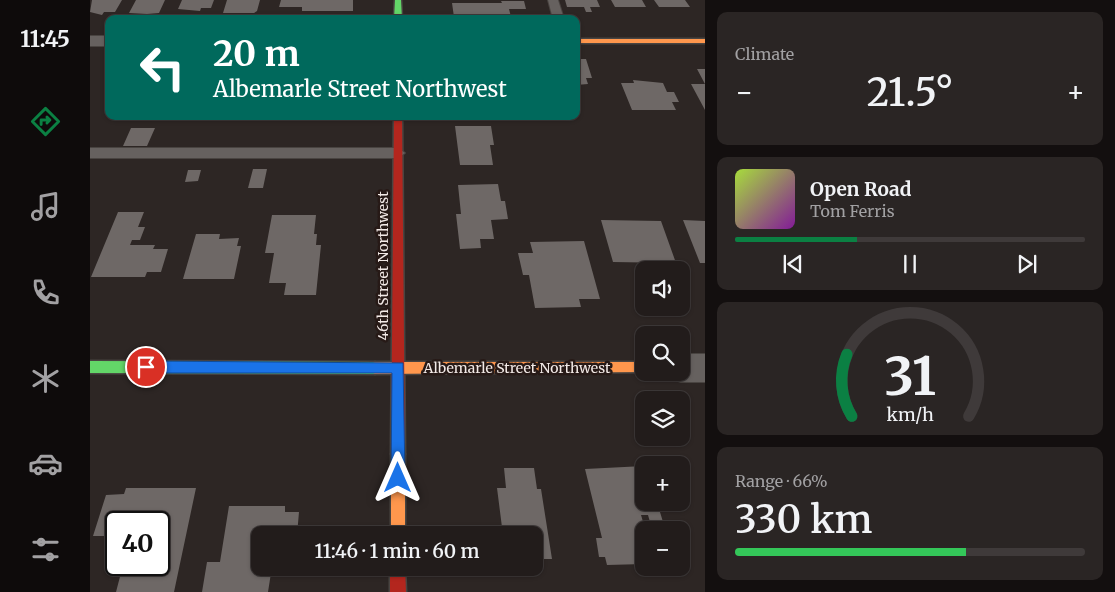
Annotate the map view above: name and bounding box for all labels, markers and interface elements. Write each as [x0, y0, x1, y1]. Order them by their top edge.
text: 11:45 [20, 25, 70, 53]
text: 20 m [213, 32, 300, 76]
icon: left [130, 35, 195, 100]
text: Climate [735, 44, 794, 64]
text: 21.5° [867, 69, 953, 116]
text: − [735, 74, 754, 110]
text: + [1066, 74, 1085, 110]
text: Albemarle Street Northwest [213, 75, 507, 103]
icon: directions [28, 104, 63, 139]
text: Open Road [810, 177, 912, 201]
icon: music [28, 189, 63, 224]
street label: 46th Street Northwest [374, 191, 392, 341]
text: Tom Ferris [810, 201, 895, 221]
icon: previous [779, 250, 807, 278]
icon: pause [896, 250, 924, 278]
icon: next [1013, 250, 1041, 278]
map controls [635, 261, 690, 576]
button: sound [635, 261, 690, 316]
icon: phone [28, 275, 63, 310]
button: search [635, 326, 690, 381]
text: 31 [884, 344, 936, 409]
pin [125, 346, 167, 388]
icon: arrive [132, 353, 160, 381]
street label: Albemarle Street Northwest [422, 359, 611, 377]
icon: climate [28, 361, 63, 396]
button: layers [635, 391, 690, 446]
text: km/h [886, 403, 934, 426]
icon: car [28, 446, 63, 481]
position arrow [371, 451, 423, 503]
button: + [635, 456, 690, 511]
text: Range · 66% [735, 471, 828, 491]
text: 330 km [735, 496, 872, 543]
speed limit sign: 40 [105, 511, 170, 576]
button: − [635, 521, 690, 576]
icon: filters [28, 532, 63, 567]
text: 11:46 · 1 min · 60 m [314, 539, 480, 563]

